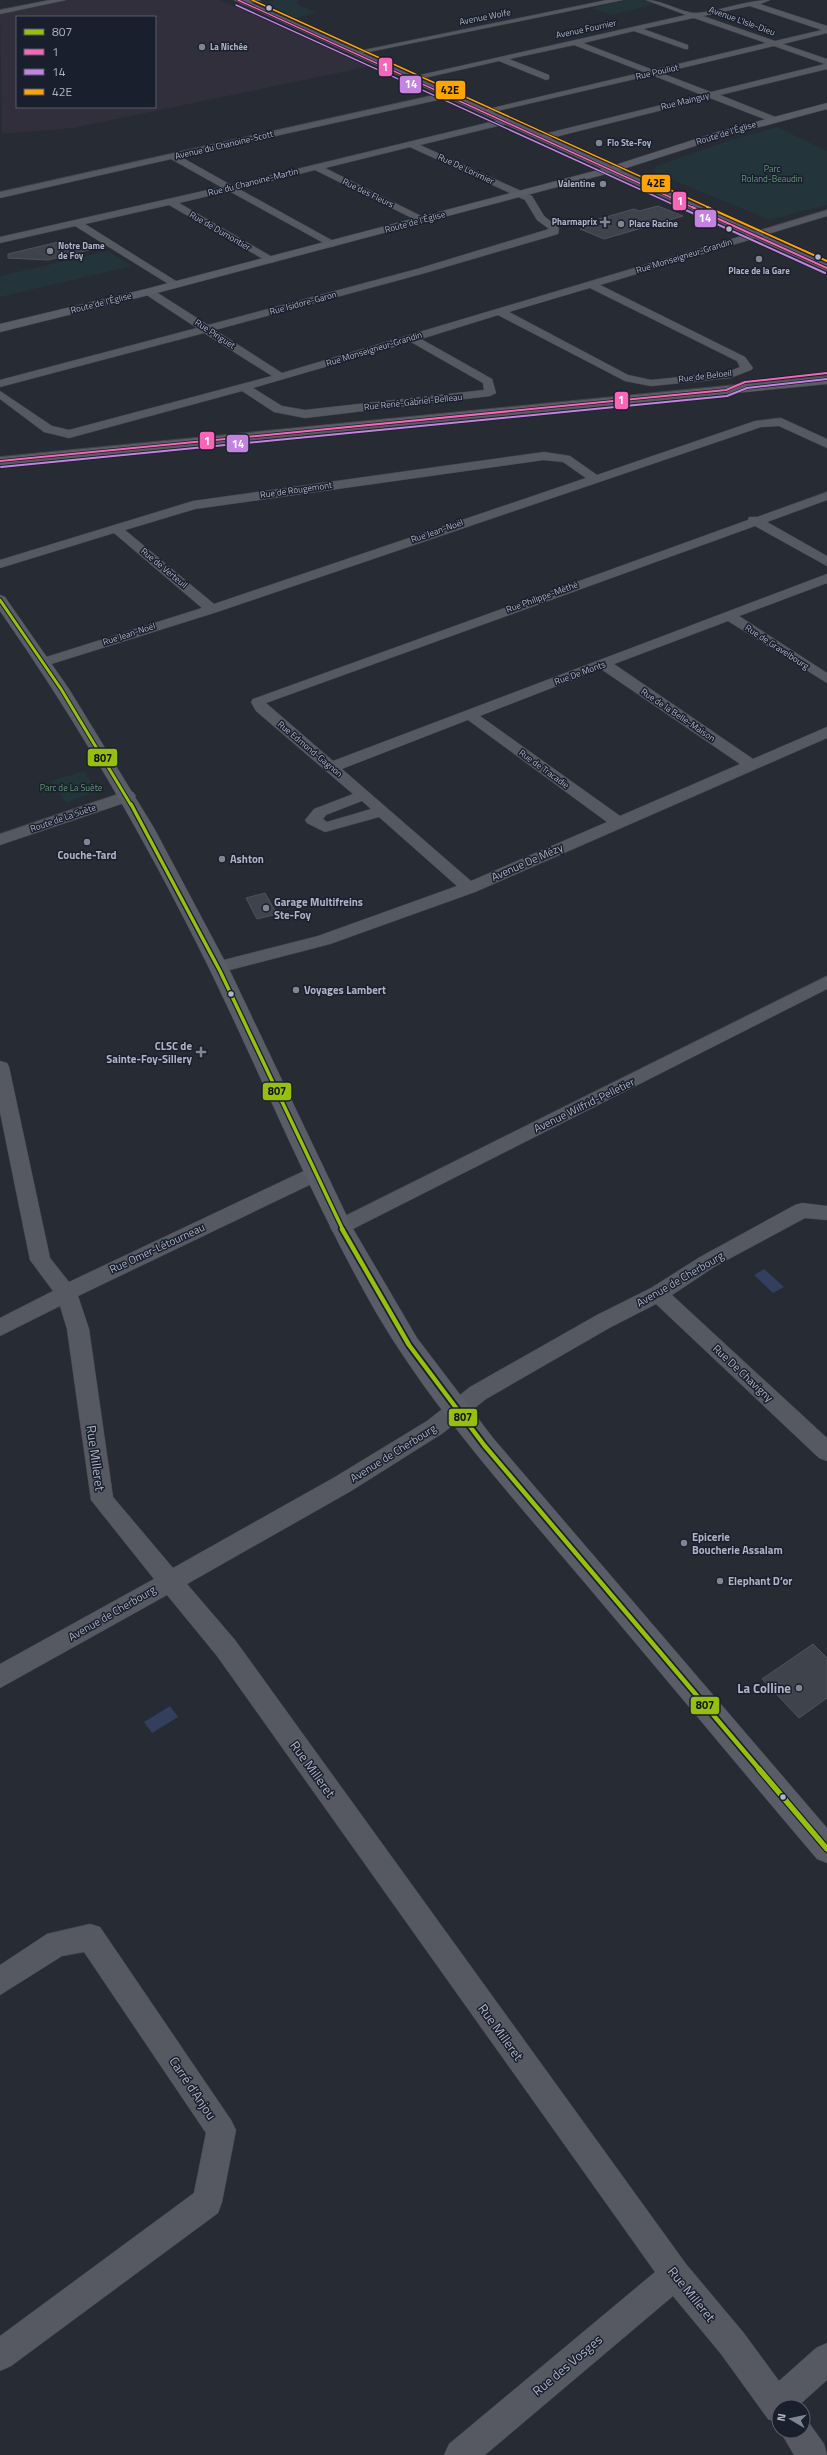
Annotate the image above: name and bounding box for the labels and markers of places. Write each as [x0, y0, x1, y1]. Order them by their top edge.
unlabelled marker [264, 3, 274, 13]
place label: La Nichée [210, 40, 248, 53]
marker: La Nichée [197, 42, 207, 52]
place label: Flo Ste-Foy [607, 136, 652, 149]
marker: Flo Ste-Foy [594, 138, 604, 148]
place label: Valentine [558, 177, 595, 190]
marker: Valentine [598, 179, 608, 189]
place label: Pharmaprix [552, 215, 598, 228]
marker: Pharmaprix [600, 217, 610, 227]
place label: Place Racine [629, 217, 678, 230]
marker: Place Racine [616, 219, 626, 229]
unlabelled marker [724, 224, 734, 234]
place label: Notre Dame de Foy [58, 239, 105, 262]
marker: Notre Dame de Foy [45, 246, 55, 256]
unlabelled marker [813, 252, 823, 262]
marker: Place de la Gare [754, 254, 764, 264]
place label: Place de la Gare [728, 264, 790, 277]
marker: Couche-Tard [82, 837, 92, 847]
place label: Couche-Tard [57, 847, 117, 863]
place label: Ashton [230, 851, 264, 867]
marker: Ashton [217, 854, 227, 864]
place label: Garage Multifreins Ste-Foy [274, 894, 363, 923]
marker: Garage Multifreins Ste-Foy [261, 903, 271, 913]
place label: Voyages Lambert [304, 982, 386, 998]
marker: Voyages Lambert [291, 985, 301, 995]
unlabelled marker [226, 989, 236, 999]
place label: CLSC de Sainte-Foy-Sillery [106, 1038, 192, 1067]
marker: CLSC de Sainte-Foy-Sillery [195, 1046, 207, 1058]
place label: Epicerie Boucherie Assalam [692, 1529, 783, 1558]
marker: Epicerie Boucherie Assalam [679, 1538, 689, 1548]
place label: Elephant D’or [728, 1573, 792, 1589]
marker: Elephant D’or [715, 1576, 725, 1586]
place label: La Colline [737, 1678, 791, 1698]
marker: La Colline [794, 1683, 804, 1693]
unlabelled marker [778, 1792, 788, 1802]

